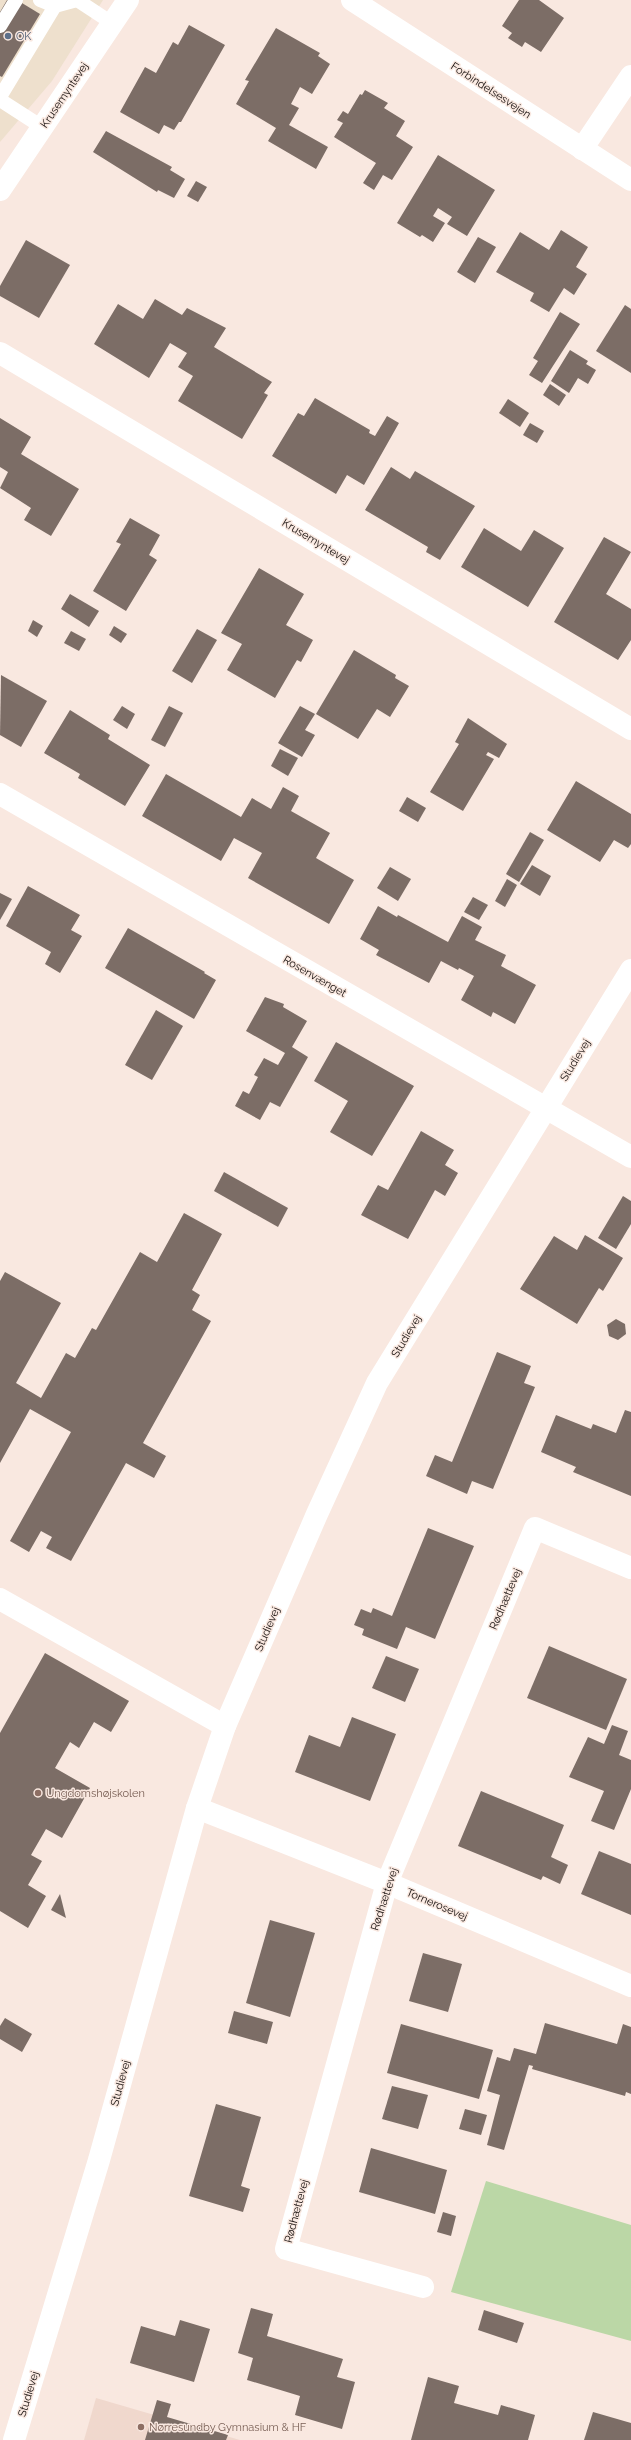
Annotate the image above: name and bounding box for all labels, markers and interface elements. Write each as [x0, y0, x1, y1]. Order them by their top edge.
place label: OK [16, 30, 32, 43]
marker: OK [3, 31, 13, 41]
street label: Krusemyntevej [38, 60, 91, 130]
street label: Forbindelsesvejen [448, 60, 533, 121]
street label: Krusemyntevej [280, 516, 352, 567]
street label: Rosenvænget [281, 953, 349, 1000]
street label: Studievej [557, 1037, 593, 1084]
street label: Studievej [389, 1313, 424, 1360]
street label: Rødhættevej [487, 1567, 524, 1632]
street label: Studievej [252, 1605, 283, 1653]
place label: Ungdomshøjskolen [46, 1787, 145, 1800]
marker: Ungdomshøjskolen [33, 1788, 43, 1798]
street label: Rødhættevej [368, 1866, 401, 1932]
street label: Tornerosevej [404, 1886, 469, 1923]
street label: Studievej [108, 2059, 133, 2107]
street label: Rødhættevej [282, 2178, 311, 2244]
street label: Studievej [15, 2370, 42, 2418]
place label: Nørresundby Gymnasium & HF [149, 2421, 307, 2434]
marker: Nørresundby Gymnasium & HF [136, 2422, 146, 2432]

